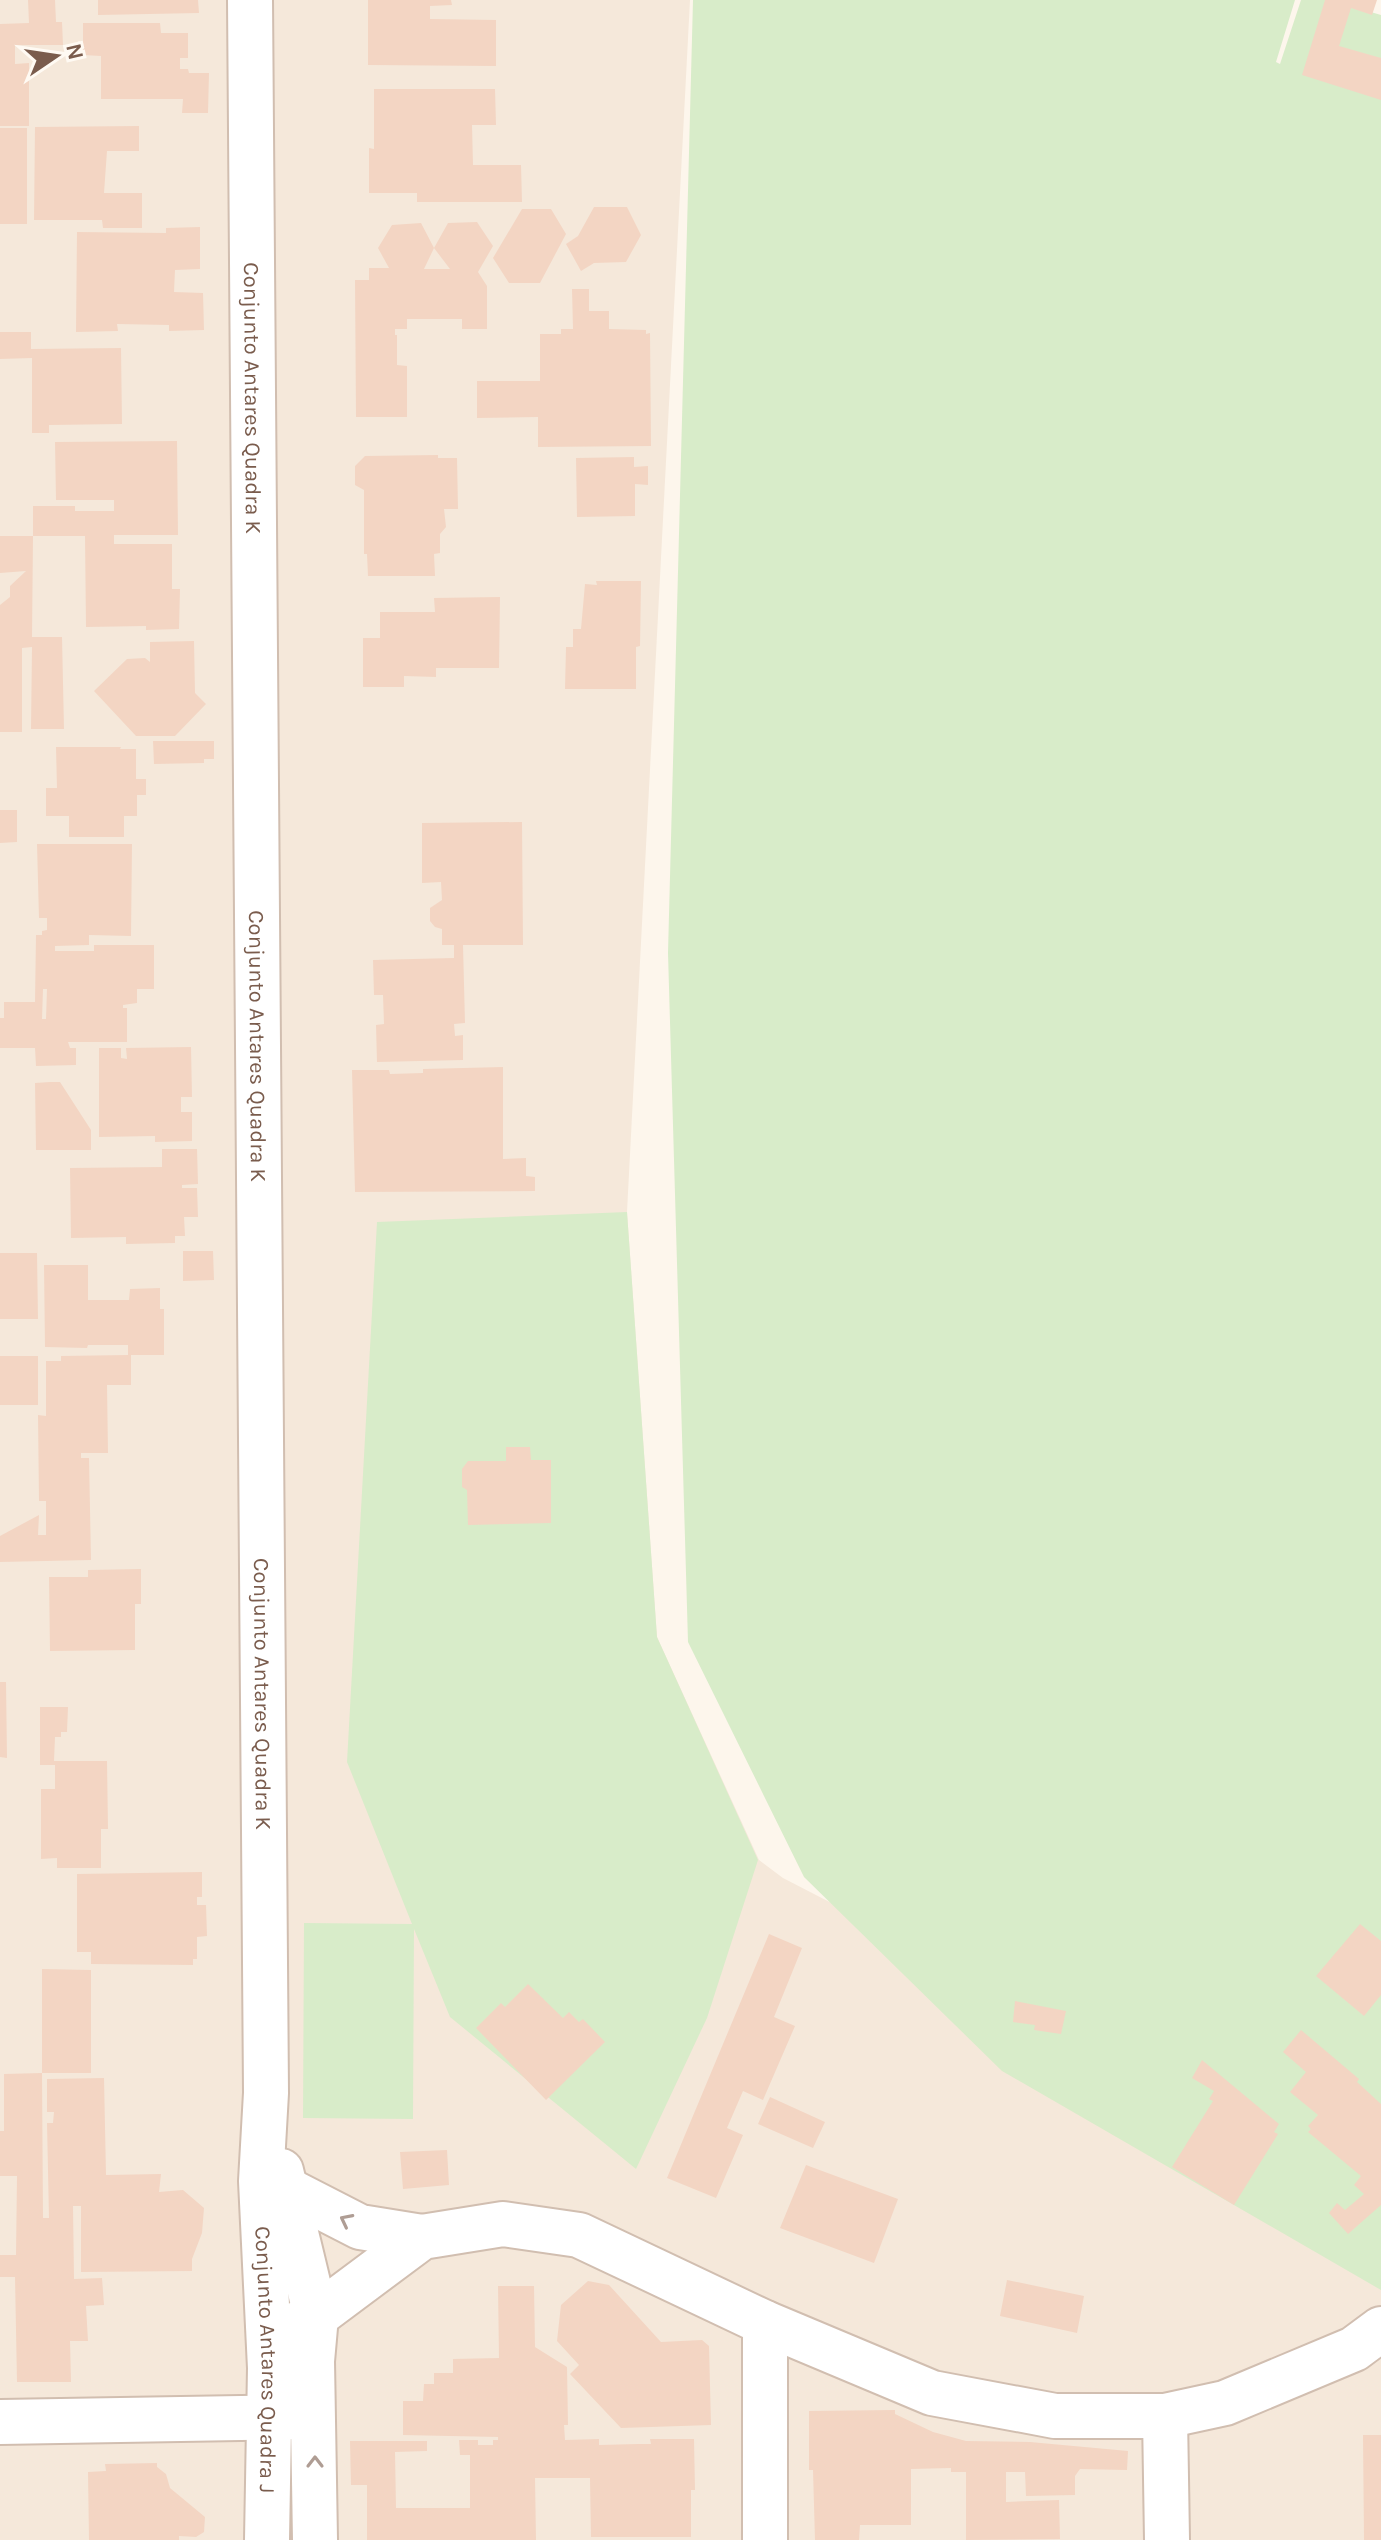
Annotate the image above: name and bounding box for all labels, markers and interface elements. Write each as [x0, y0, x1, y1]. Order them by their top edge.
north arrow [16, 16, 96, 96]
text: N [60, 41, 89, 62]
street label: Conjunto Antares Quadra K [238, 262, 266, 534]
street label: Conjunto Antares Quadra K [243, 910, 271, 1182]
street label: Conjunto Antares Quadra K [248, 1558, 276, 1830]
one-way arrow [340, 2214, 355, 2229]
street label: Conjunto Antares Quadra J [249, 2226, 282, 2493]
one-way arrow [306, 2455, 324, 2468]

